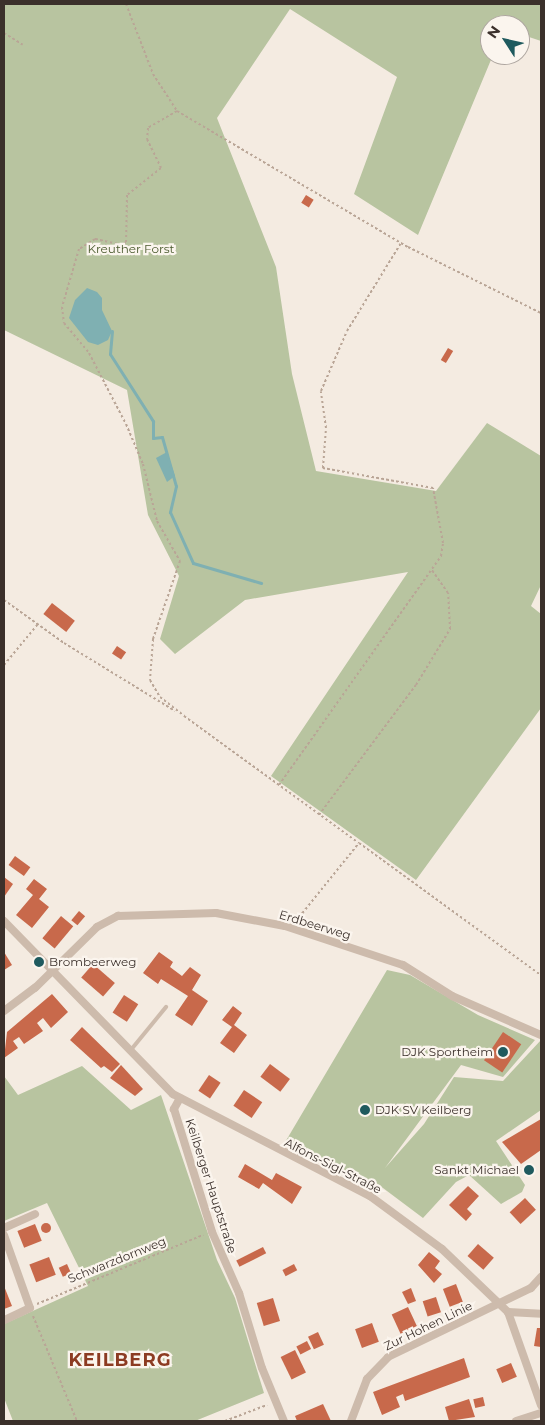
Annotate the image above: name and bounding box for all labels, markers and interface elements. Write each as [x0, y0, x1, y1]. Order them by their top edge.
north arrow [480, 15, 530, 65]
text: N [483, 22, 504, 42]
park label: Kreuther Forst [88, 242, 174, 256]
street label: Erdbeerweg [277, 907, 353, 943]
place label: Brombeerweg [49, 955, 136, 969]
marker: Brombeerweg [33, 956, 45, 968]
place label: DJK Sportheim [401, 1045, 493, 1059]
marker: DJK Sportheim [497, 1046, 509, 1058]
place label: DJK SV Keilberg [375, 1103, 472, 1117]
marker: DJK SV Keilberg [359, 1104, 371, 1116]
street label: Keilberger Hauptstraße [182, 1117, 240, 1255]
street label: Alfons-Sigl-Straße [282, 1135, 384, 1197]
place label: Sankt Michael [434, 1163, 519, 1177]
marker: Sankt Michael [523, 1164, 535, 1176]
street label: Schwarzdornweg [66, 1234, 168, 1286]
street label: Zur Hohen Linie [381, 1298, 475, 1354]
district label: KEILBERG [67, 1349, 173, 1371]

